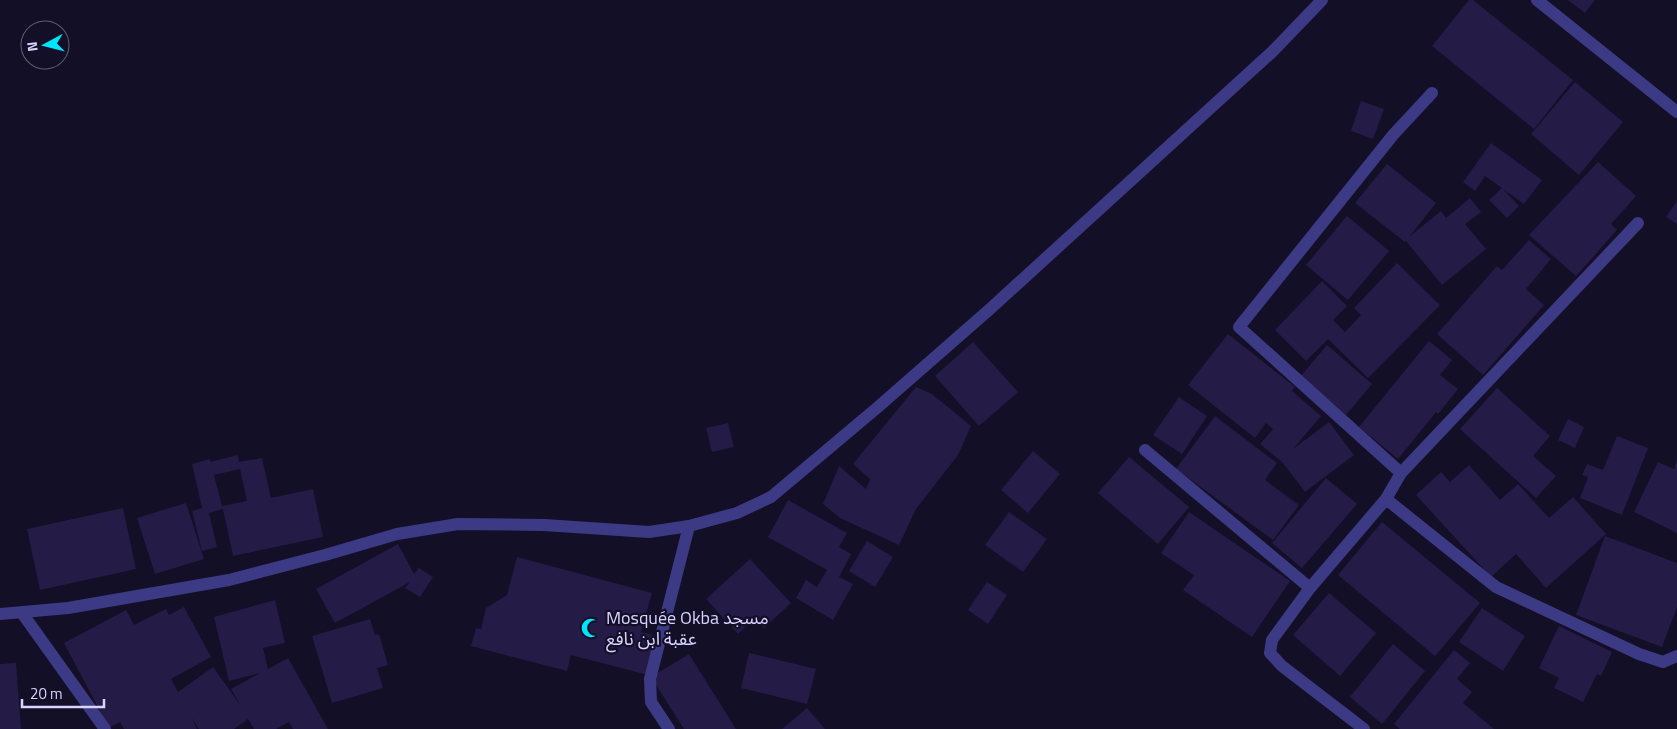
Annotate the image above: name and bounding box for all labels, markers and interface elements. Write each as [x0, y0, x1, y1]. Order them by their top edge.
north arrow [20, 20, 70, 70]
text: N [21, 41, 43, 53]
place label: Mosquée Okba مسجد عقبة ابن نافع [606, 604, 769, 653]
mosque icon: Mosquée Okba مسجد عقبة ابن نافع [580, 617, 602, 639]
scale bar [22, 676, 105, 708]
text: 20 m [30, 682, 63, 705]

